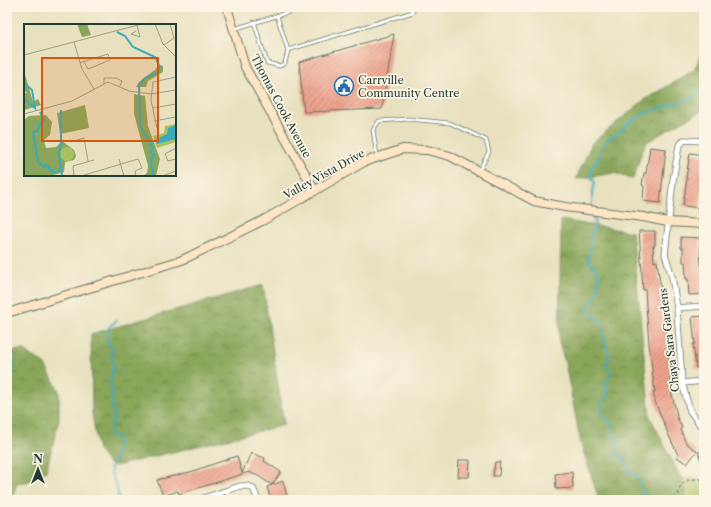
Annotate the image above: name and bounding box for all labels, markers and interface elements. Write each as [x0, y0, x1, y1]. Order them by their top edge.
inset map [24, 24, 176, 176]
street label: Thomas Cook Avenue [248, 52, 314, 160]
place label: Carrville Community Centre [358, 73, 459, 100]
public building icon: Carrville Community Centre [333, 75, 355, 97]
street label: Valley Vista Drive [280, 146, 367, 203]
street label: Chaya Sara Gardens [656, 287, 682, 393]
north arrow [18, 449, 58, 489]
text: N [33, 452, 43, 466]

